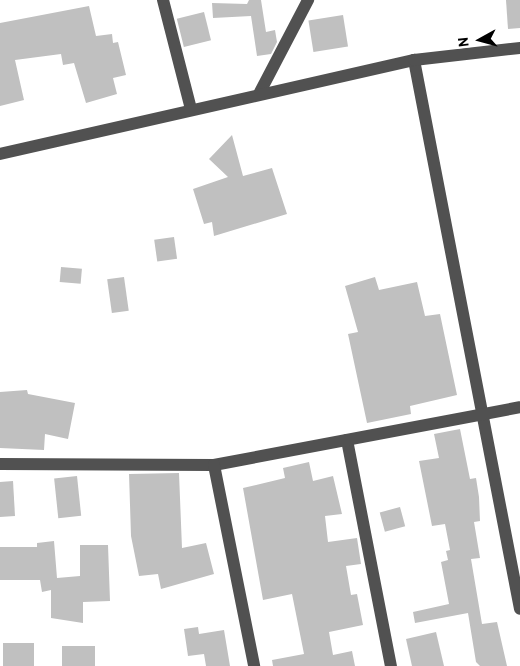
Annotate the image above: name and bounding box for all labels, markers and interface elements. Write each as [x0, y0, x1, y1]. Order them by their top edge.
north arrow [455, 15, 505, 65]
text: N [456, 36, 474, 48]

